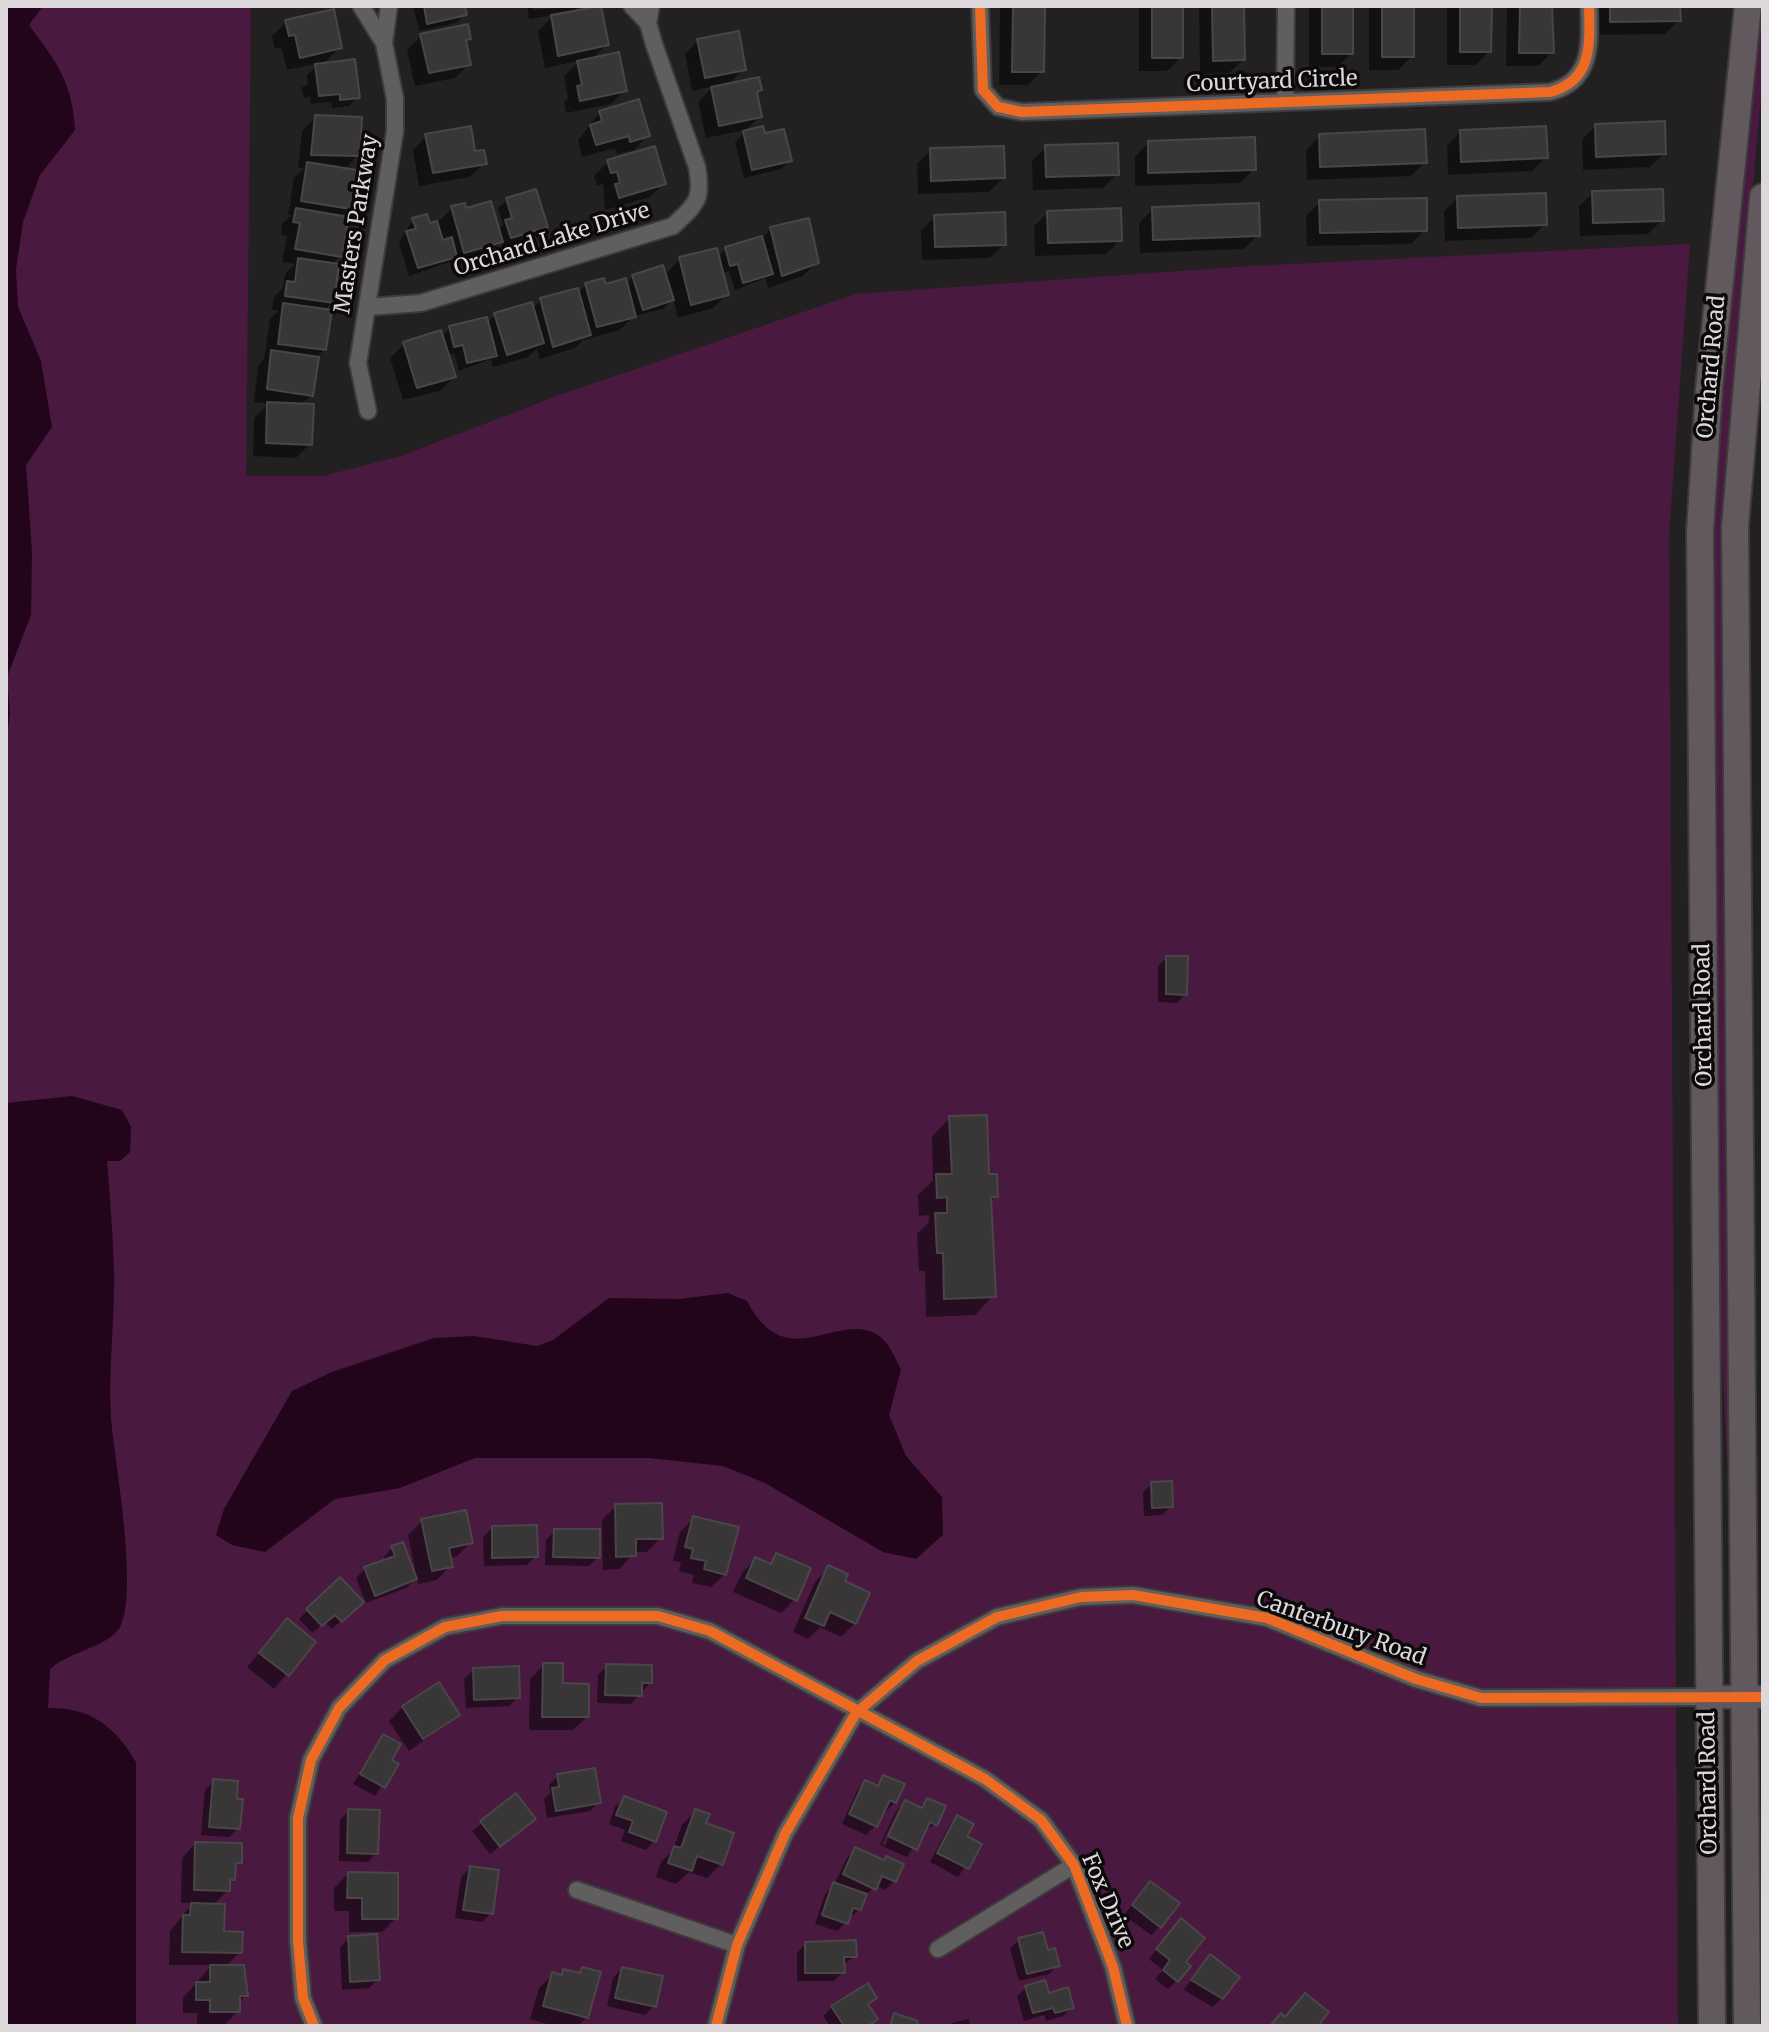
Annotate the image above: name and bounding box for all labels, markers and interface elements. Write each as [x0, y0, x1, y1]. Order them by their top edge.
street label: Courtyard Circle [1186, 66, 1358, 98]
street label: Masters Parkway [330, 132, 384, 316]
street label: Orchard Lake Drive [451, 198, 653, 282]
street label: Orchard Road [1693, 294, 1731, 440]
street label: Orchard Road [1690, 943, 1718, 1087]
street label: Canterbury Road [1253, 1586, 1429, 1672]
street label: Orchard Road [1695, 1711, 1723, 1855]
street label: Fox Drive [1075, 1850, 1139, 1952]

